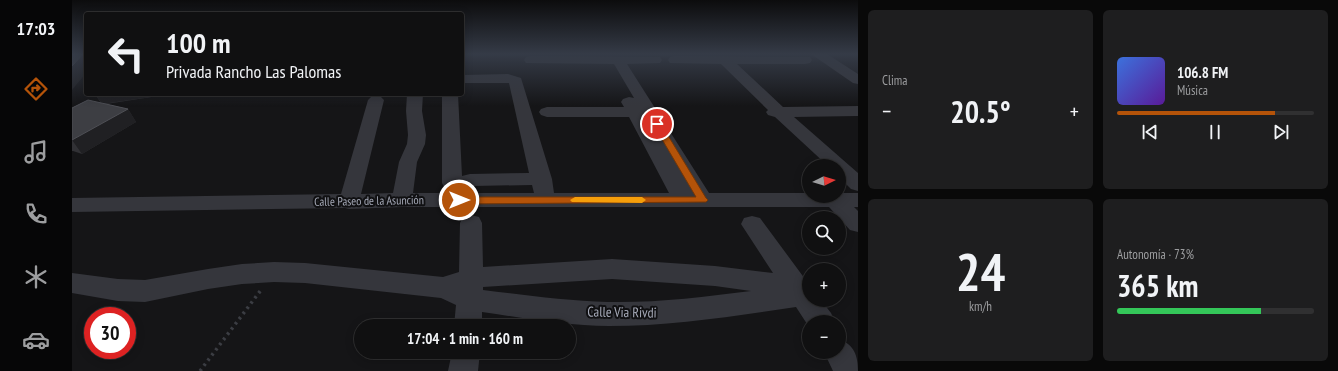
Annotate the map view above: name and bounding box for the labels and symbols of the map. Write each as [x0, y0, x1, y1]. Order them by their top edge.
pin [640, 107, 674, 141]
north arrow [802, 159, 846, 203]
position arrow [438, 179, 480, 221]
street label: Calle Paseo de la Asunción [314, 192, 424, 209]
street label: Calle Via Rivdi [587, 302, 657, 322]
speed limit sign: 30 [84, 307, 136, 359]

